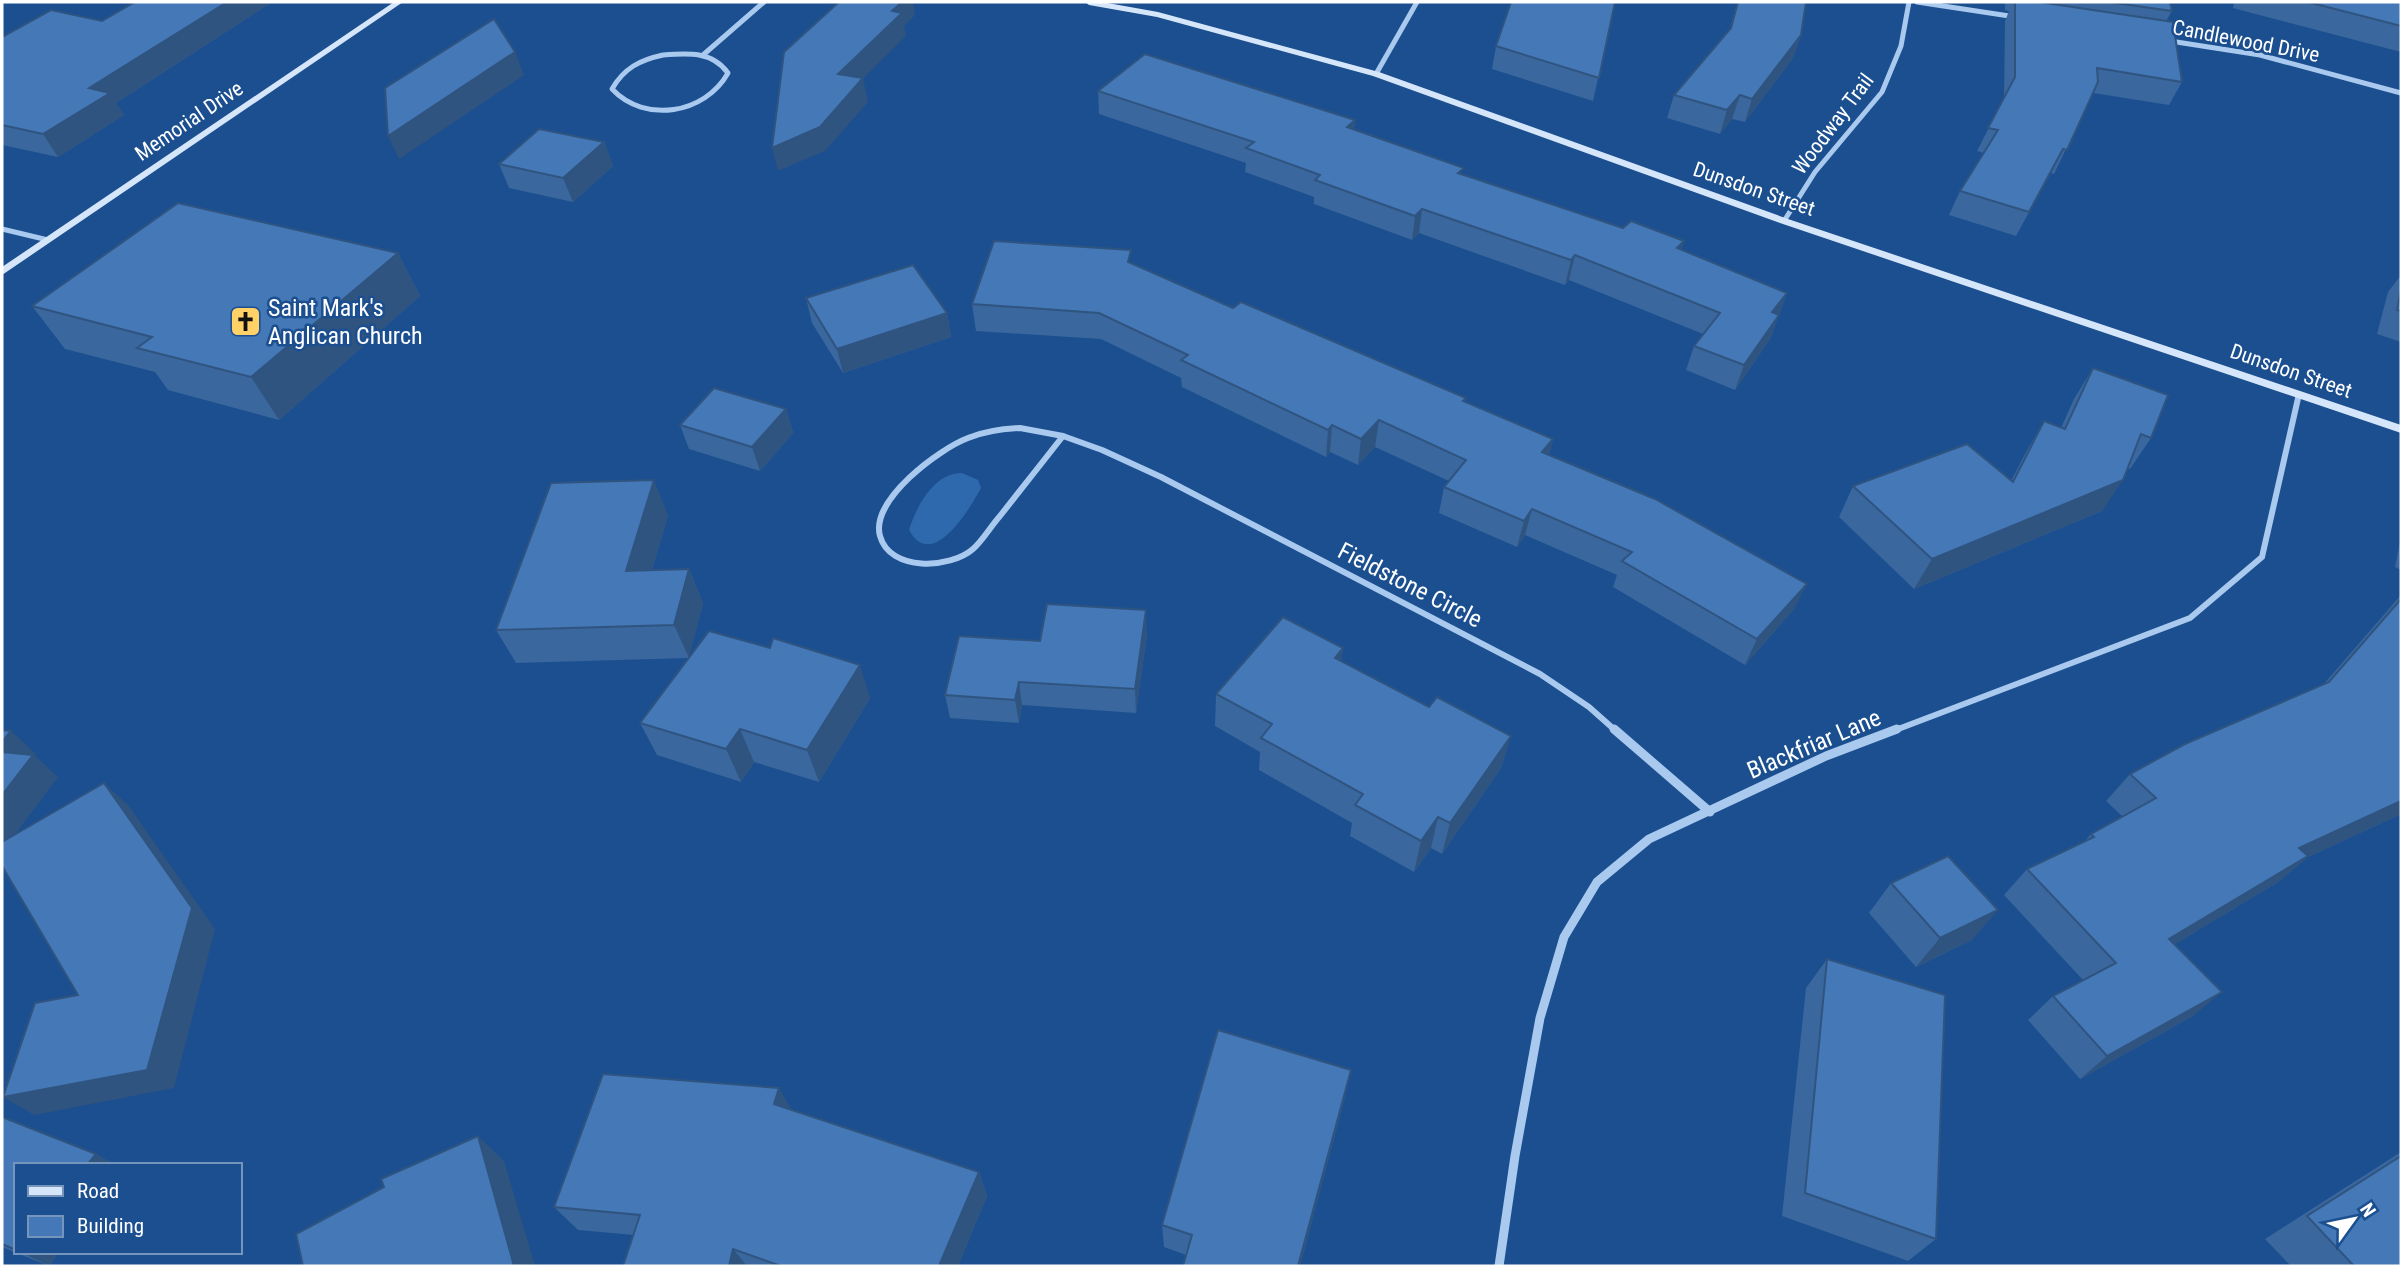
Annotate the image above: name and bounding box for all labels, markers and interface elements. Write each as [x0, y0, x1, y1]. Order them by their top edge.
street label: Candlewood Drive [2171, 15, 2322, 67]
street label: Woodway Trail [1787, 69, 1879, 179]
street label: Memorial Drive [131, 76, 248, 166]
street label: Dunsdon Street [1690, 157, 1818, 221]
place label: Saint Mark's Anglican Church [268, 294, 423, 350]
church icon: Saint Mark's Anglican Church [228, 305, 262, 339]
street label: Dunsdon Street [2227, 339, 2355, 403]
street label: Fieldstone Circle [1333, 537, 1487, 633]
street label: Blackfriar Lane [1743, 703, 1885, 785]
legend [14, 1163, 242, 1254]
text: Road [77, 1179, 119, 1203]
north arrow [2319, 1184, 2389, 1254]
text: N [2355, 1199, 2381, 1221]
text: Building [77, 1214, 144, 1238]

